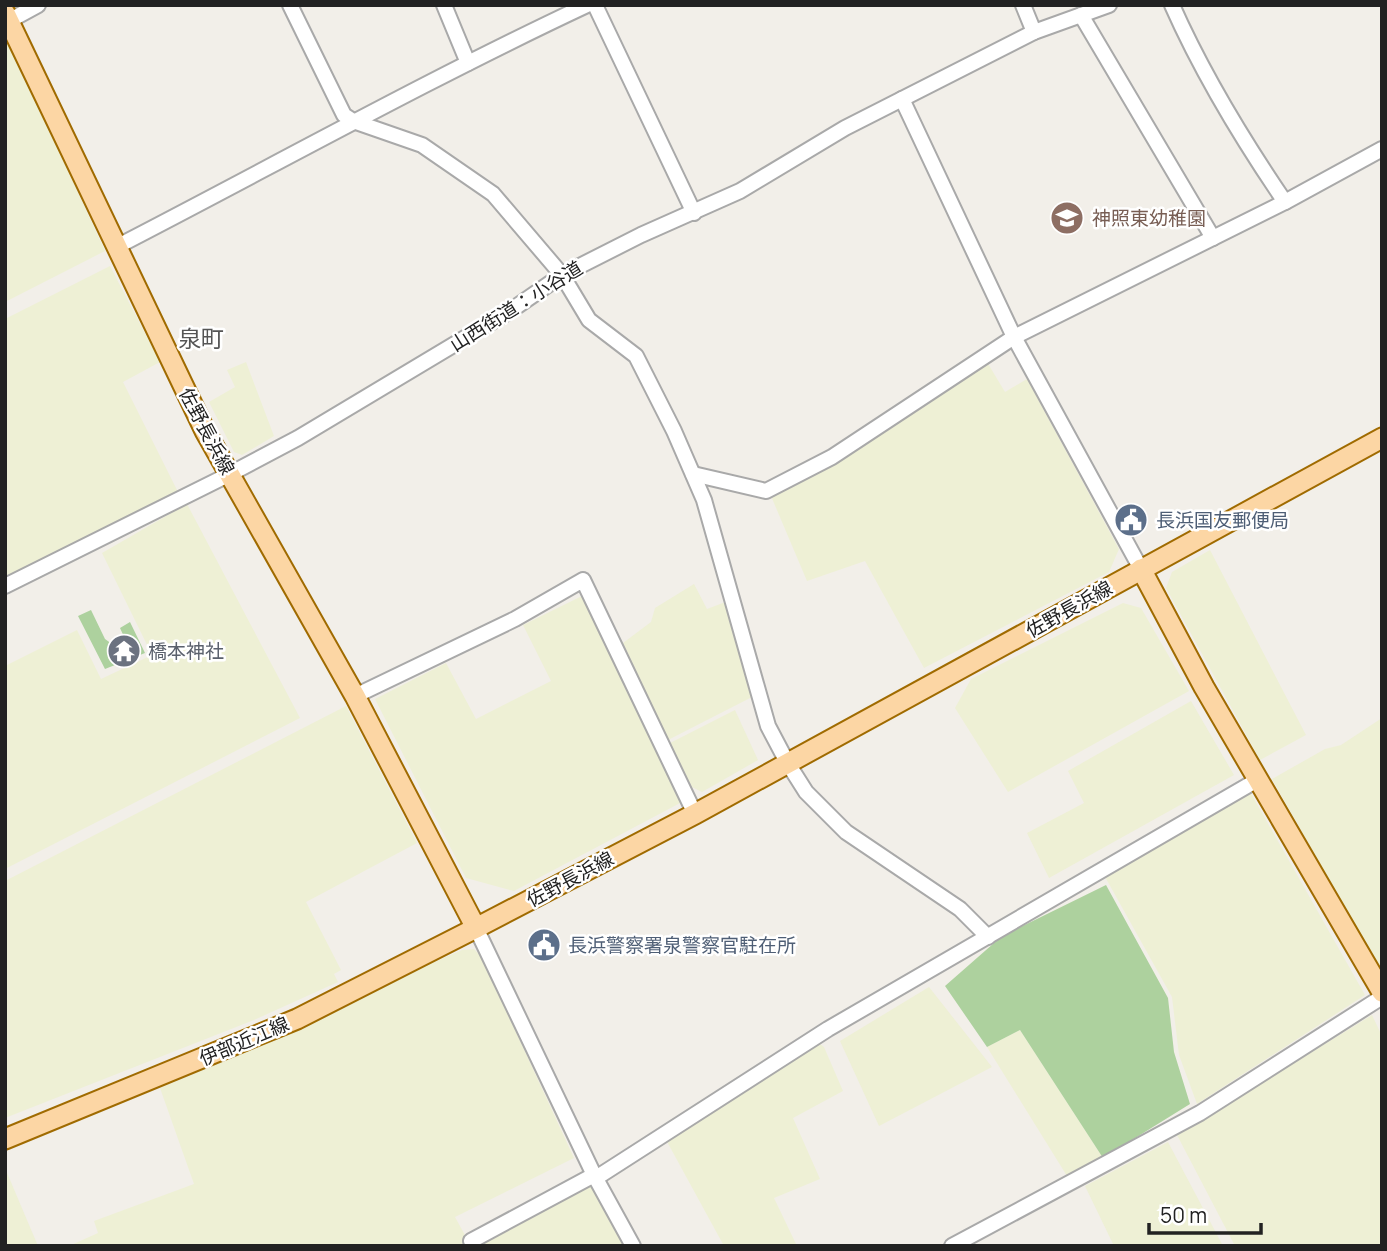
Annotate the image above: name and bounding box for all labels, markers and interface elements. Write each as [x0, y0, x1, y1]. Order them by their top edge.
school or university icon: 神照東幼稚園 [1048, 199, 1086, 237]
place label: 神照東幼稚園 [1092, 205, 1206, 231]
street label: 山西街道：小谷道 [445, 255, 587, 357]
district label: 泉町 [178, 322, 224, 354]
street label: 佐野長浜線 [173, 383, 241, 479]
public building icon: 長浜国友郵便局 [1112, 501, 1150, 539]
place label: 長浜国友郵便局 [1156, 507, 1289, 533]
street label: 佐野長浜線 [1021, 575, 1117, 643]
temple icon: 橋本神社 [105, 632, 143, 670]
place label: 橋本神社 [148, 638, 224, 664]
street label: 佐野長浜線 [522, 845, 618, 913]
public building icon: 長浜警察署泉警察官駐在所 [525, 926, 563, 964]
place label: 長浜警察署泉警察官駐在所 [568, 932, 796, 958]
street label: 伊部近江線 [195, 1010, 293, 1072]
scale bar [1149, 1192, 1261, 1236]
text: 50 m [1160, 1201, 1207, 1229]

